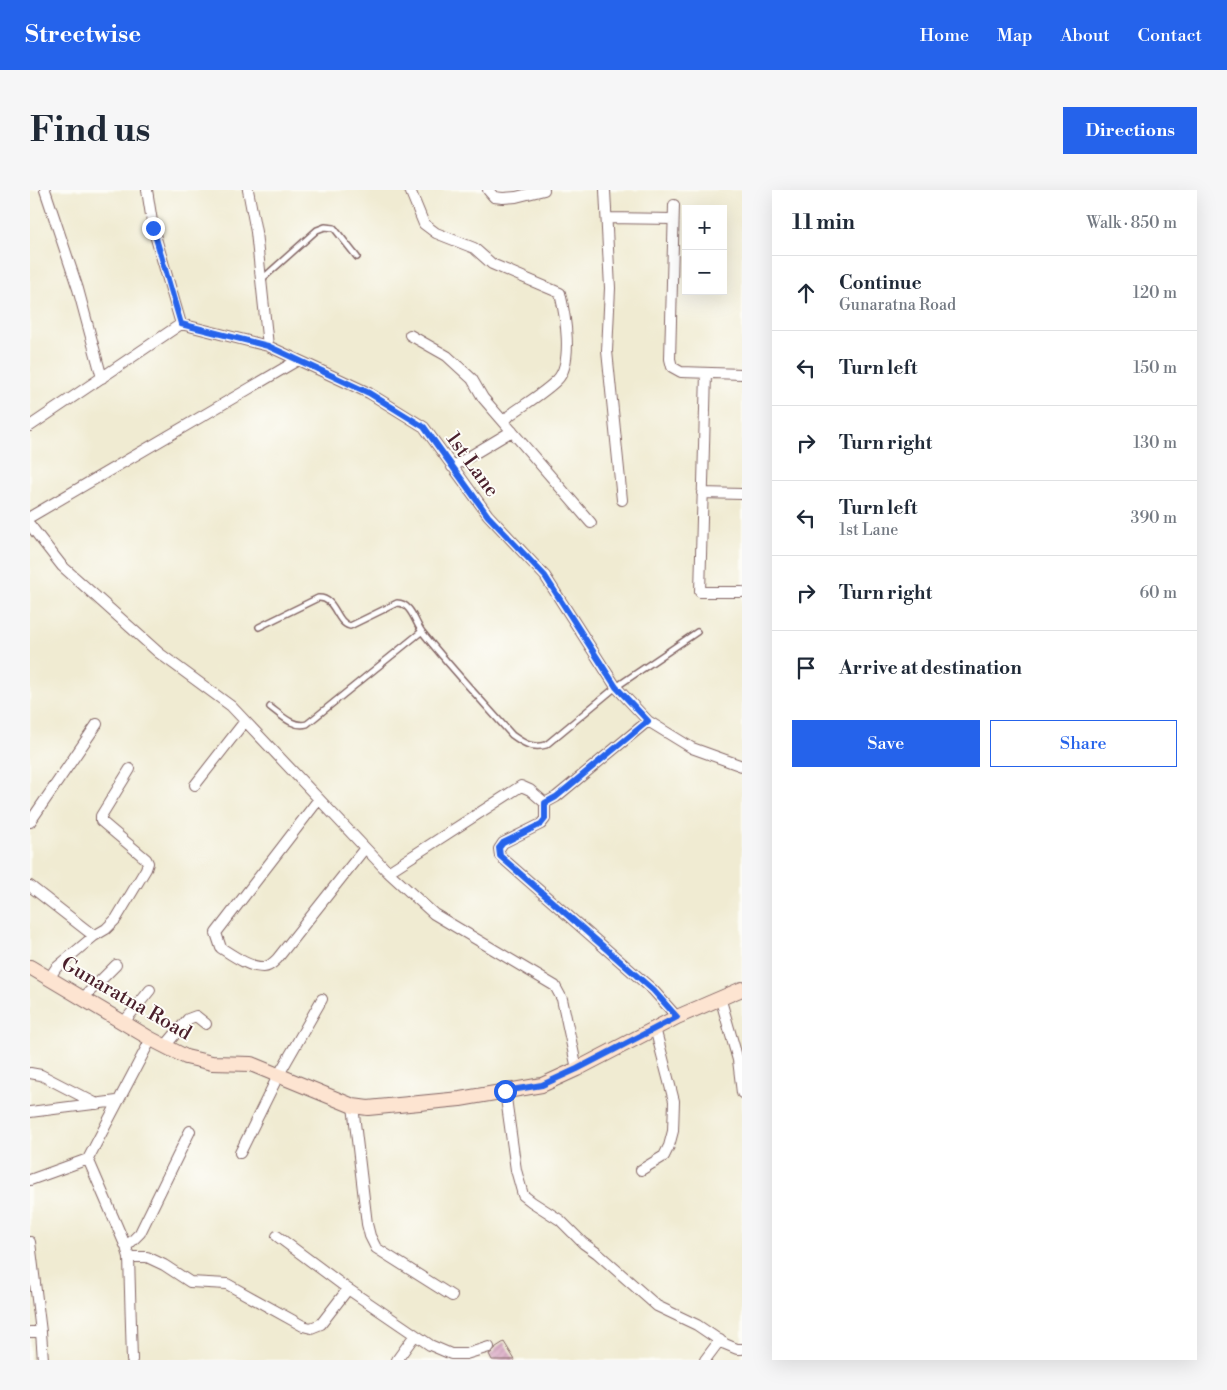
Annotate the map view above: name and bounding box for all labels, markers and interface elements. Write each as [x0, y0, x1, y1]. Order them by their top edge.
text: Streetwise [25, 20, 141, 50]
text: Home [920, 24, 969, 47]
text: Map [997, 24, 1033, 47]
text: About [1061, 24, 1110, 47]
text: Contact [1138, 24, 1202, 47]
button: Directions [1063, 107, 1197, 154]
text: Find us [30, 109, 150, 152]
map controls [682, 205, 727, 295]
button: + [682, 205, 727, 250]
text: 11 min [792, 210, 855, 236]
text: Walk · 850 m [1087, 213, 1177, 233]
route end [142, 217, 165, 240]
button: − [682, 250, 727, 295]
text: Continue [839, 271, 922, 295]
icon: ahead [792, 279, 820, 307]
text: 120 m [1133, 283, 1177, 303]
text: Gunaratna Road [839, 295, 956, 315]
icon: left [792, 354, 820, 382]
text: Turn left [839, 356, 918, 380]
text: 150 m [1133, 358, 1177, 378]
street label: 1st Lane [440, 428, 504, 502]
icon: right [792, 429, 820, 457]
text: Turn right [839, 431, 932, 455]
text: 130 m [1133, 433, 1177, 453]
text: Turn left [839, 496, 918, 520]
icon: left [792, 504, 820, 532]
text: 390 m [1131, 508, 1177, 528]
text: 1st Lane [839, 520, 898, 540]
icon: right [792, 579, 820, 607]
text: Turn right [839, 581, 932, 605]
text: 60 m [1139, 583, 1177, 603]
icon: arrive [792, 654, 820, 682]
text: Arrive at destination [839, 656, 1022, 680]
button: Save [792, 720, 980, 767]
button: Share [990, 720, 1177, 767]
street label: Gunaratna Road [56, 952, 196, 1047]
route start [494, 1080, 517, 1103]

